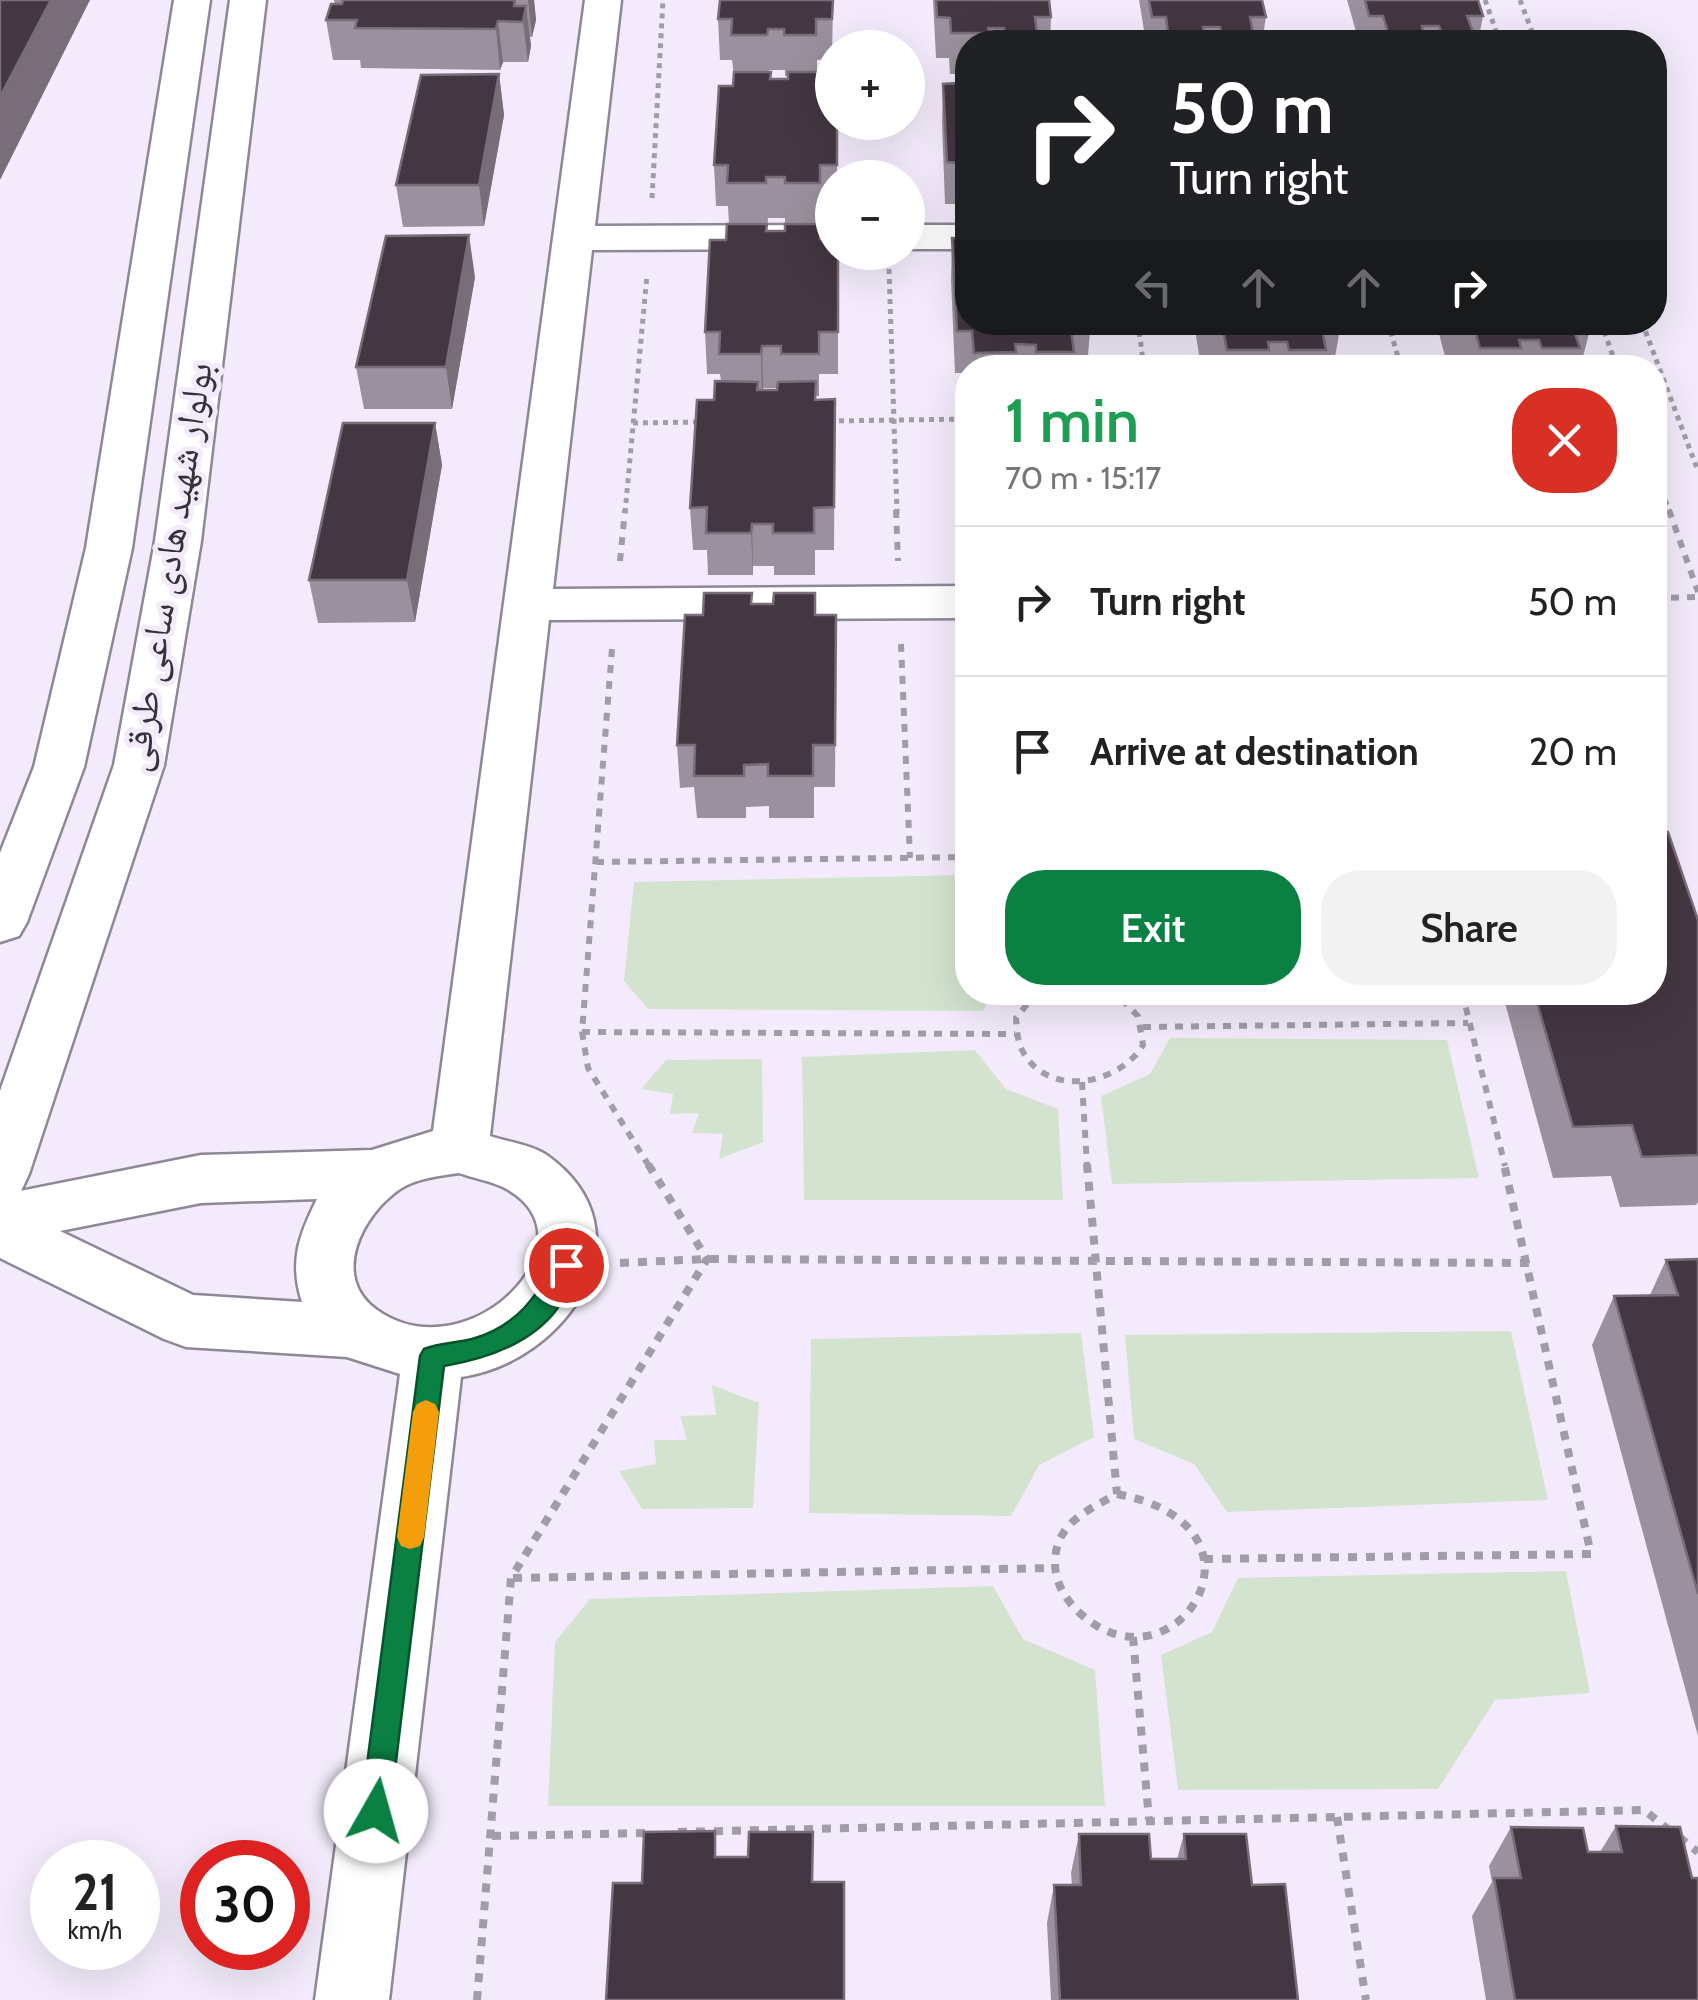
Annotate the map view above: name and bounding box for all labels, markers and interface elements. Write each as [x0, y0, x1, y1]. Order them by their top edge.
map controls [815, 30, 925, 270]
button: + [815, 30, 925, 140]
text: 50 m [1170, 65, 1334, 151]
icon: right [1005, 70, 1135, 200]
text: Turn right [1170, 151, 1349, 205]
button: − [815, 160, 925, 270]
icon: left [1126, 260, 1181, 315]
icon: ahead [1231, 260, 1286, 315]
icon: ahead [1336, 260, 1391, 315]
icon: right [1441, 260, 1496, 315]
street label: بولوار شهید هادی ساعی طرقی [111, 359, 222, 775]
text: 1 min [1005, 384, 1139, 457]
button: close [1512, 388, 1617, 493]
text: 70 m · 15:17 [1005, 458, 1161, 497]
icon: right [1005, 574, 1060, 629]
text: Turn right [1090, 578, 1246, 625]
text: 50 m [1528, 578, 1617, 625]
icon: arrive [1005, 724, 1060, 779]
text: Arrive at destination [1090, 728, 1419, 775]
text: 20 m [1529, 728, 1617, 775]
button: Exit [1005, 870, 1301, 985]
button: Share [1321, 870, 1617, 985]
pin [524, 1223, 609, 1308]
icon: arrive [539, 1238, 594, 1293]
position arrow [324, 1759, 428, 1863]
speed limit sign: 30 [180, 1840, 310, 1970]
text: 21 [73, 1862, 117, 1923]
text: km/h [68, 1915, 122, 1945]

